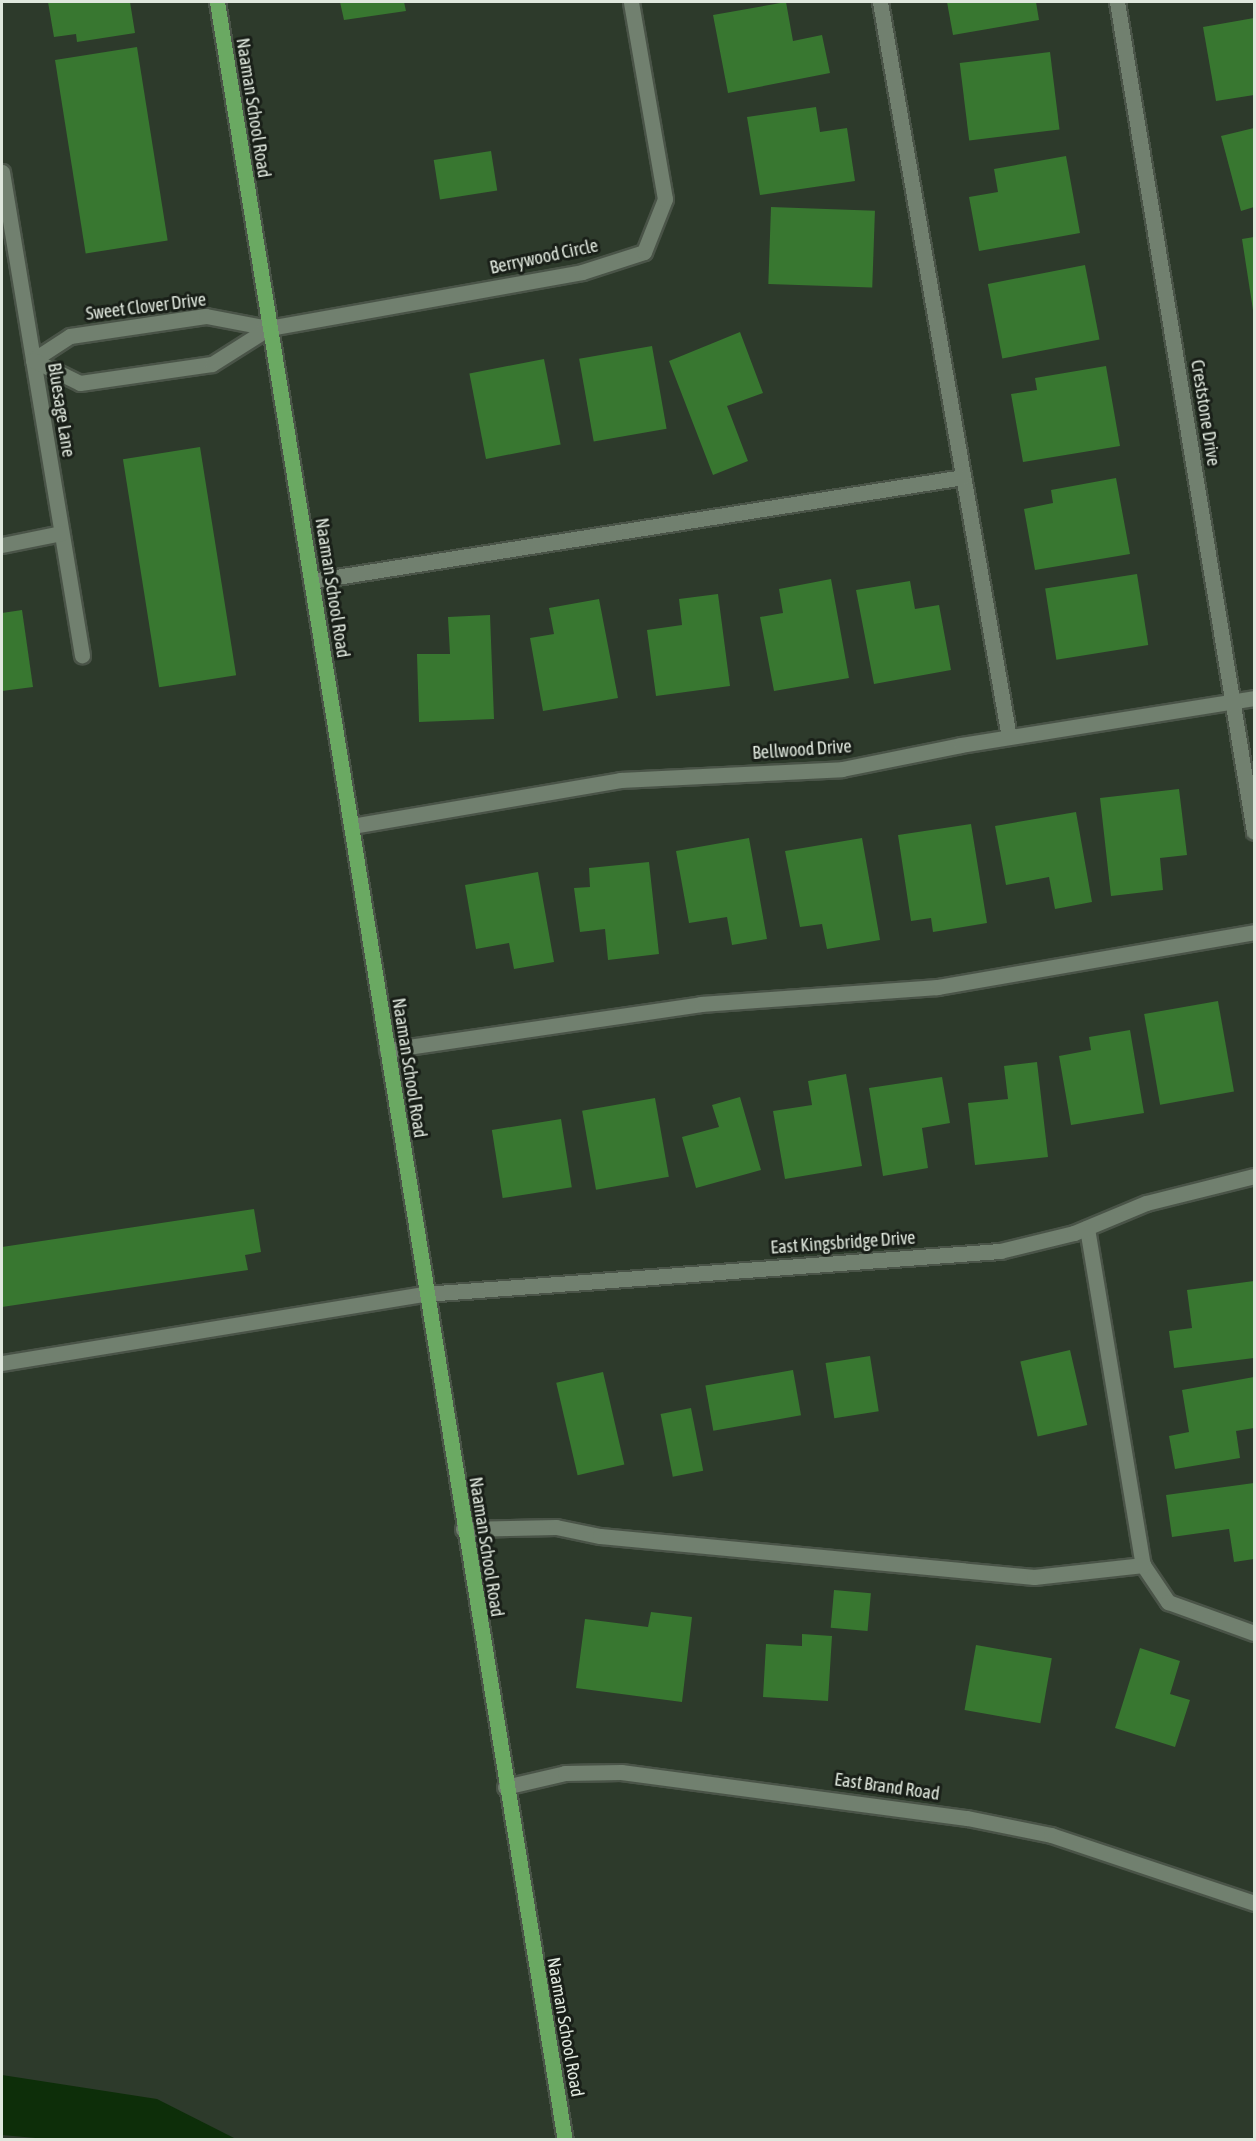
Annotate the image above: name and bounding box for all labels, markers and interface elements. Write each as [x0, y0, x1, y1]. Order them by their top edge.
street label: Naaman School Road [231, 37, 275, 179]
street label: Berrywood Circle [488, 235, 600, 279]
street label: Sweet Clover Drive [85, 289, 207, 325]
street label: Creststone Drive [1186, 358, 1224, 468]
street label: Bluesage Lane [43, 361, 79, 459]
street label: Naaman School Road [310, 517, 354, 659]
street label: Bellwood Drive [752, 736, 852, 764]
street label: Naaman School Road [387, 997, 431, 1139]
street label: East Kingsbridge Drive [770, 1227, 916, 1259]
street label: Naaman School Road [464, 1476, 508, 1618]
street label: East Brand Road [833, 1769, 941, 1805]
street label: Naaman School Road [542, 1956, 588, 2098]

